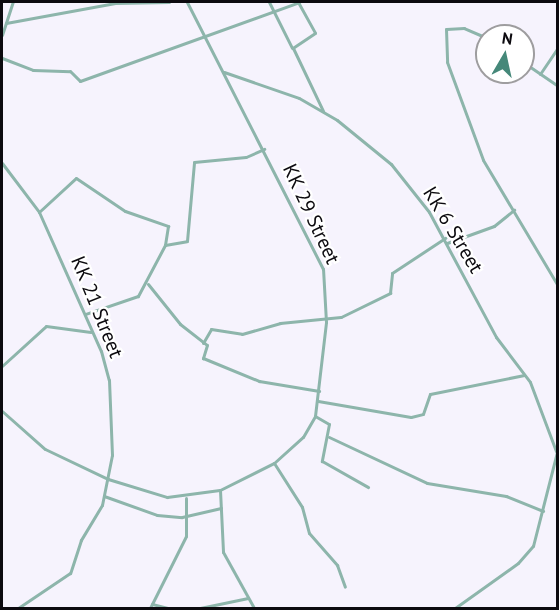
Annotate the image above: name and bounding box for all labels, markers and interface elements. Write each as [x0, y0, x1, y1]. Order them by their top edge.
north arrow [475, 24, 535, 84]
text: N [501, 27, 514, 49]
street label: KK 29 Street [277, 160, 345, 268]
street label: KK 6 Street [418, 182, 488, 278]
street label: KK 21 Street [66, 252, 128, 362]

